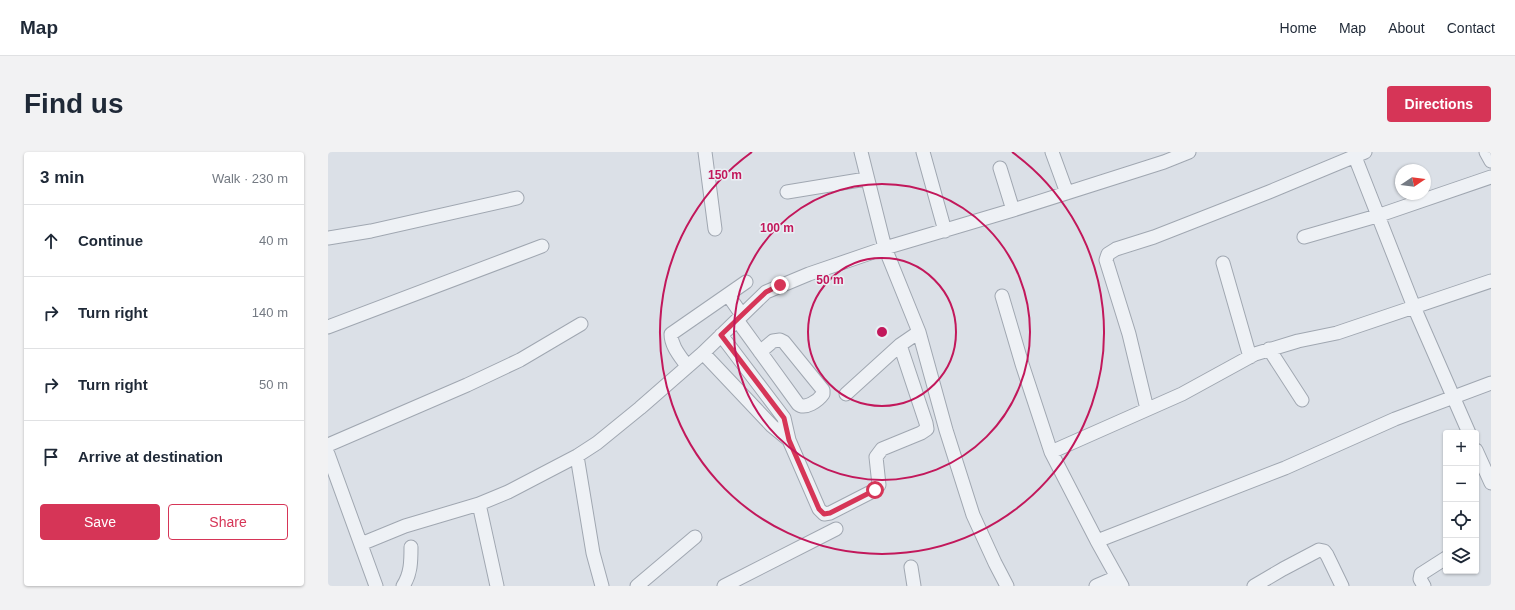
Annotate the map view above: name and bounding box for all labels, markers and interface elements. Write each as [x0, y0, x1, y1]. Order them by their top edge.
text: Map [20, 17, 58, 38]
text: Home [1280, 20, 1317, 36]
text: Map [1339, 20, 1366, 36]
text: About [1388, 20, 1425, 36]
text: Contact [1447, 20, 1495, 36]
button: Directions [1387, 86, 1491, 122]
text: Find us [24, 88, 124, 119]
north arrow [1395, 164, 1431, 200]
text: 3 min [40, 168, 84, 187]
text: 150 m [708, 168, 742, 182]
text: Walk · 230 m [212, 171, 288, 186]
text: 100 m [760, 221, 794, 235]
icon: ahead [40, 230, 62, 252]
text: Continue [78, 232, 143, 249]
text: 40 m [259, 233, 288, 248]
text: 50 m [816, 273, 844, 287]
route end [771, 276, 789, 294]
icon: right [40, 302, 62, 324]
text: Turn right [78, 304, 148, 321]
text: 140 m [252, 305, 288, 320]
centre of rings [875, 325, 889, 339]
icon: right [40, 374, 62, 396]
text: Turn right [78, 376, 148, 393]
text: 50 m [259, 377, 288, 392]
map controls [1443, 430, 1479, 574]
button: + [1443, 430, 1479, 466]
icon: arrive [40, 446, 62, 468]
text: Arrive at destination [78, 448, 223, 465]
button: − [1443, 466, 1479, 502]
route start [866, 481, 884, 499]
button: locate [1443, 502, 1479, 538]
button: Save [40, 504, 160, 540]
button: Share [168, 504, 288, 540]
button: layers [1443, 538, 1479, 574]

